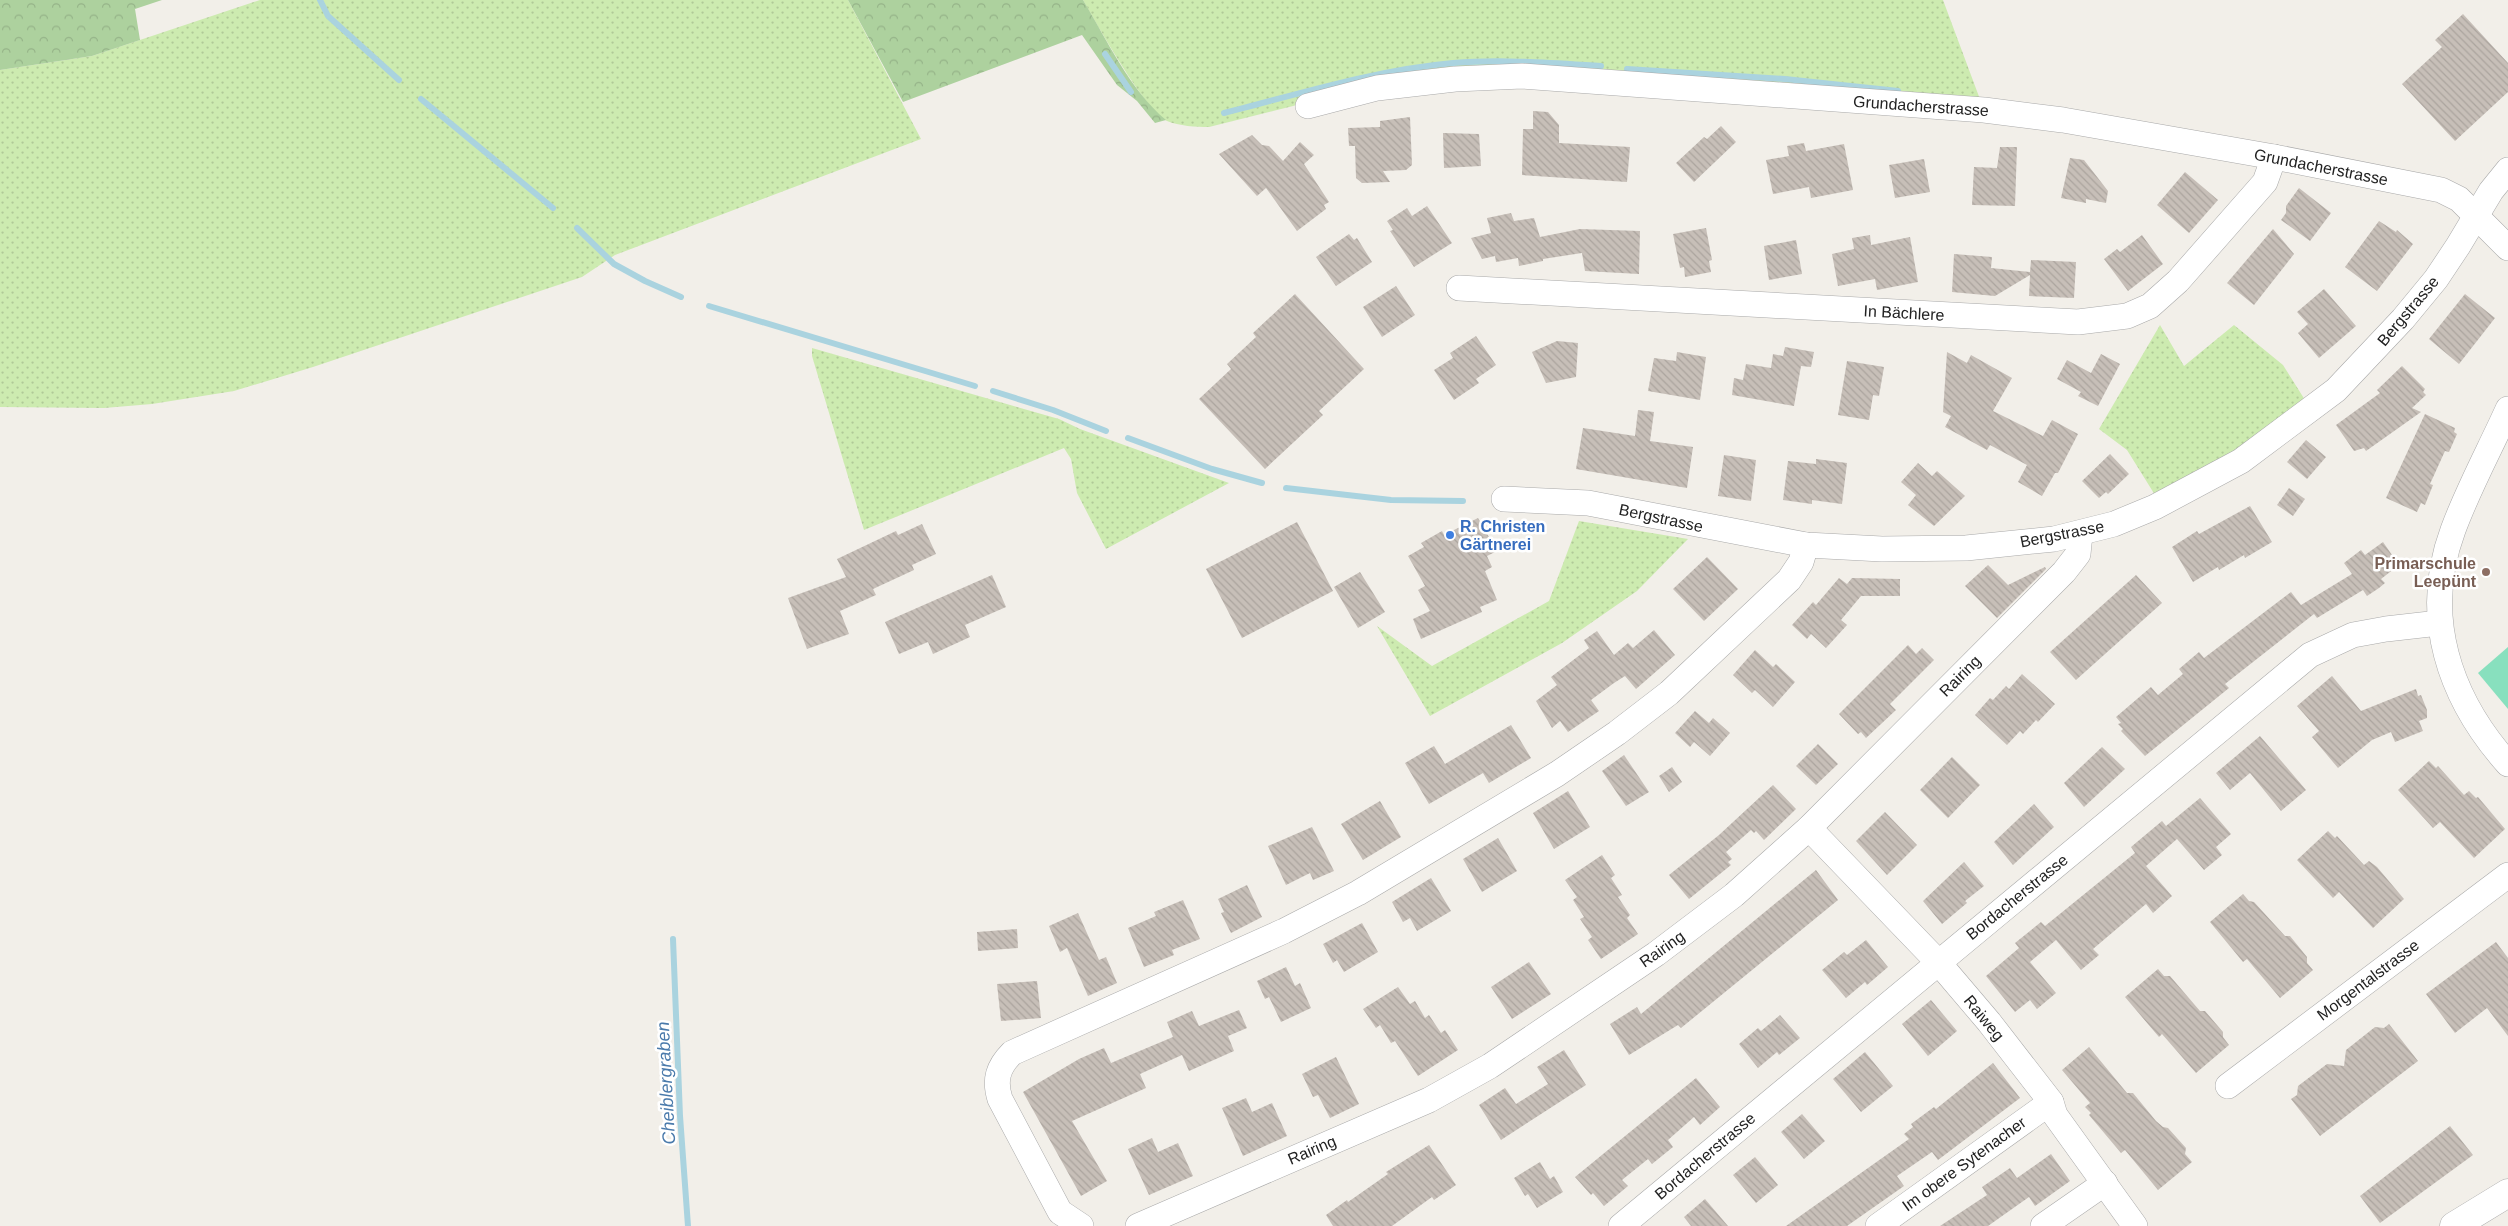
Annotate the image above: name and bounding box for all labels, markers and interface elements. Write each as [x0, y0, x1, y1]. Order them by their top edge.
street label: Grundacherstrasse [1853, 93, 1990, 119]
street label: Grundacherstrasse [2253, 146, 2390, 188]
street label: Bergstrasse [2374, 273, 2442, 349]
street label: In Bächlere [1863, 302, 1945, 324]
street label: Bergstrasse [1617, 501, 1705, 535]
street label: Bergstrasse [2018, 517, 2106, 550]
place label: R. Christen Gärtnerei [1460, 518, 1545, 553]
marker: R. Christen Gärtnerei [1444, 529, 1456, 541]
place label: Primarschule Leepünt [2375, 555, 2477, 590]
marker: Primarschule Leepünt [2480, 566, 2492, 578]
street label: Rairing [1936, 652, 1984, 700]
street label: Bordacherstrasse [1963, 851, 2071, 943]
street label: Rairing [1636, 928, 1688, 970]
street label: Morgentalstrasse [2314, 936, 2422, 1024]
street label: Raiweg [1961, 992, 2007, 1044]
water label: Cheiblergraben [653, 1021, 679, 1145]
street label: Bordacherstrasse [1652, 1109, 1759, 1203]
street label: Im obere Sytenacher [1899, 1113, 2030, 1215]
street label: Rairing [1285, 1132, 1339, 1168]

